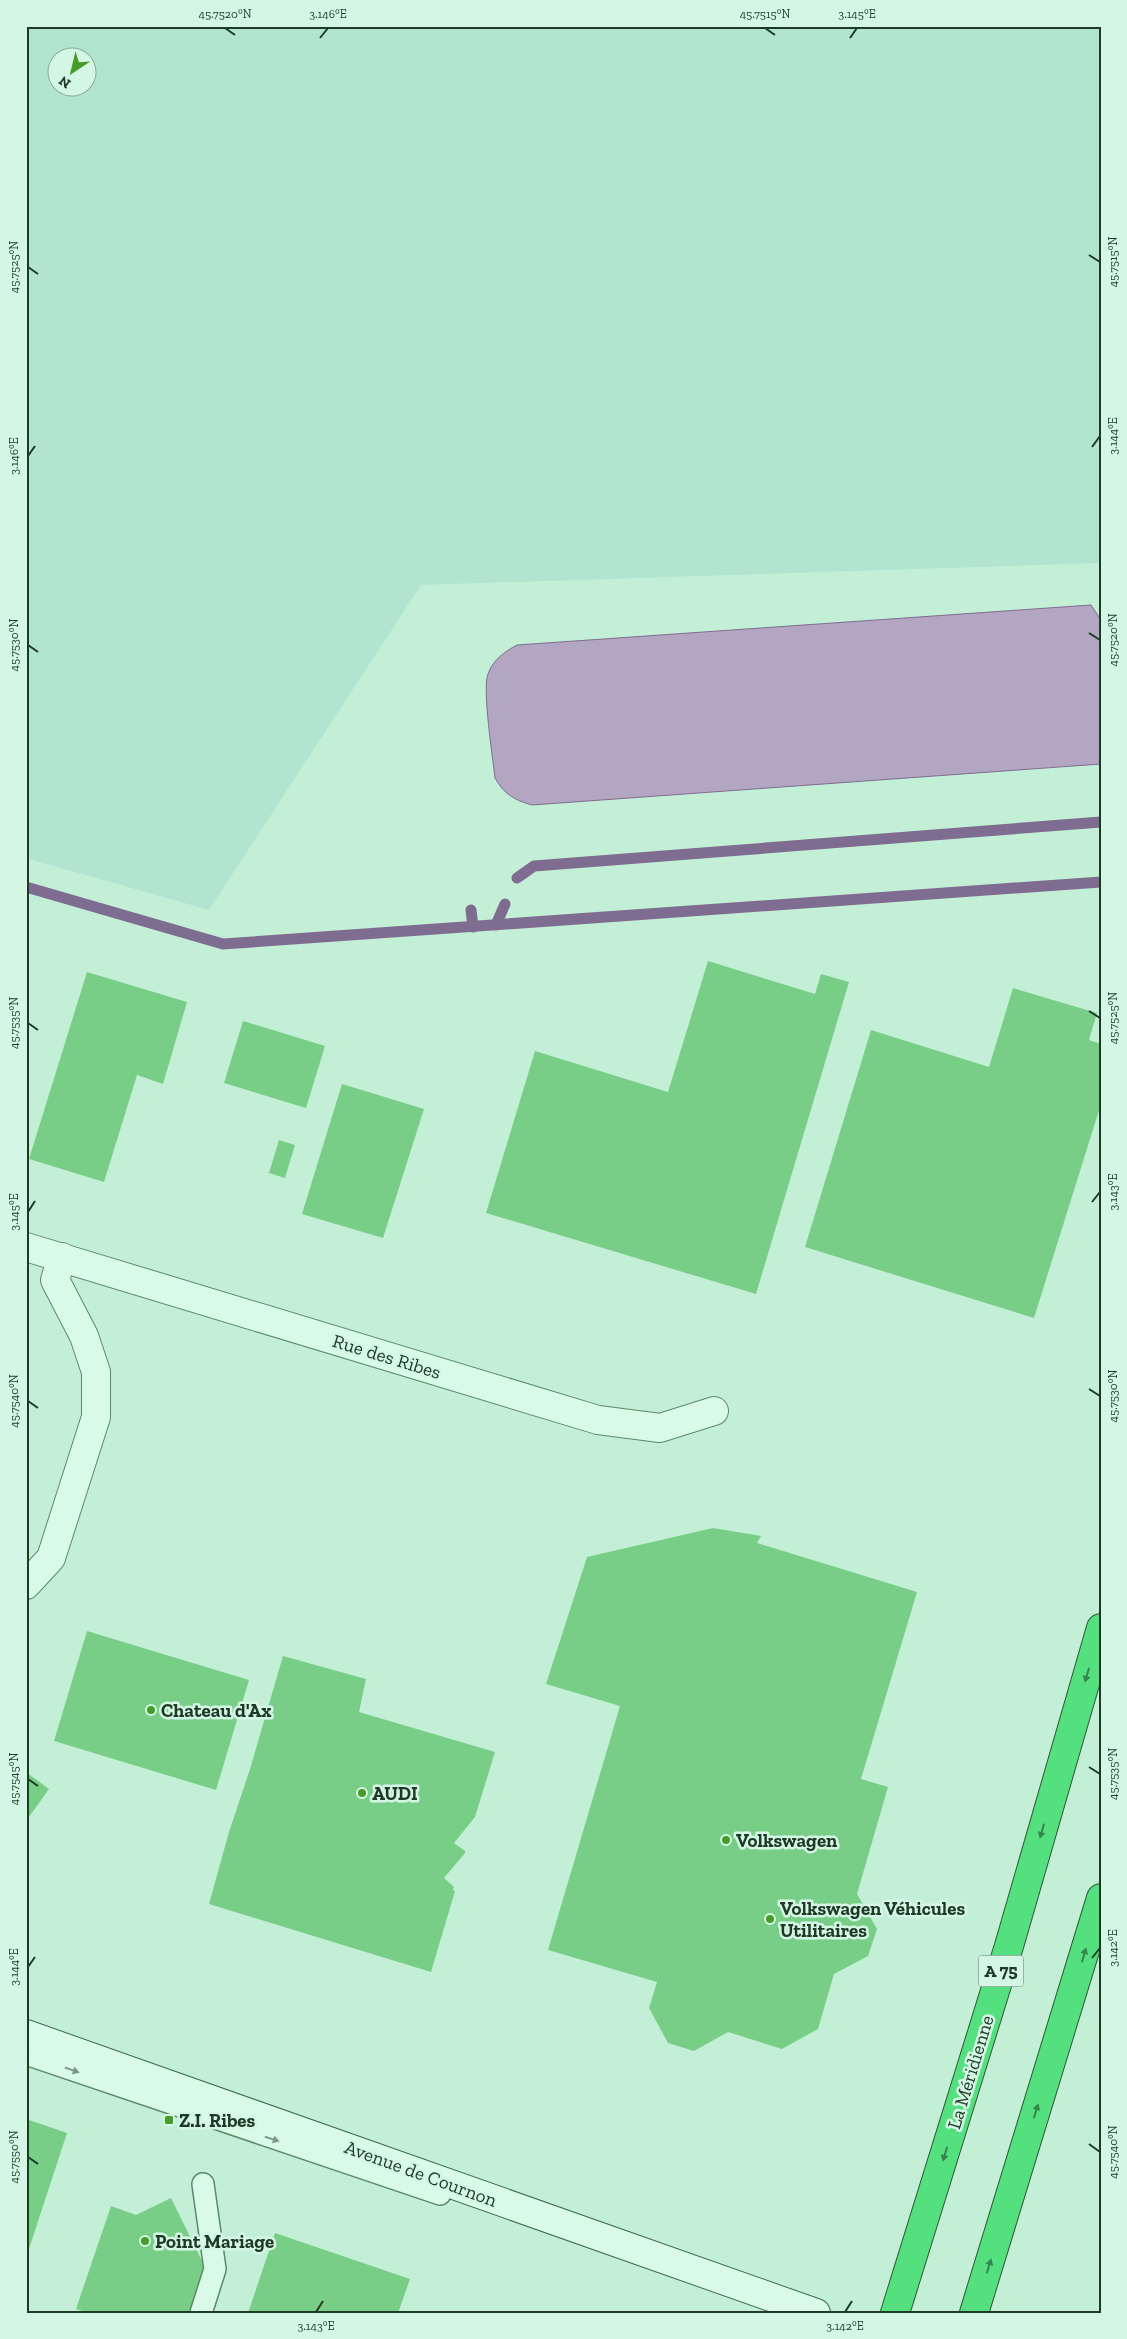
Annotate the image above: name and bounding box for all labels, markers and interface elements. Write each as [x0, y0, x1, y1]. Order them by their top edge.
text: 45.7520°N [198, 7, 252, 21]
text: 3.146°E [309, 7, 347, 21]
text: 45.7515°N [740, 7, 791, 21]
text: 3.145°E [838, 7, 876, 21]
north arrow [48, 48, 98, 98]
text: N [55, 72, 74, 92]
text: 45.7515°N [1106, 236, 1120, 287]
text: 45.7525°N [7, 241, 21, 293]
text: 3.144°E [1106, 417, 1120, 455]
text: 3.146°E [7, 437, 21, 475]
text: 45.7520°N [1106, 613, 1120, 667]
text: 45.7530°N [7, 618, 21, 671]
text: 45.7525°N [1106, 992, 1120, 1044]
text: 45.7535°N [7, 997, 21, 1049]
text: 3.143°E [1106, 1173, 1120, 1211]
text: 3.145°E [7, 1193, 21, 1231]
street label: Rue des Ribes [330, 1329, 444, 1384]
text: 45.7530°N [1106, 1369, 1120, 1422]
text: 45.7540°N [7, 1374, 21, 1428]
one-way arrow [1083, 1667, 1091, 1682]
place label: Chateau d'Ax [161, 1699, 271, 1722]
marker: Chateau d'Ax [145, 1704, 157, 1716]
text: 45.7535°N [1106, 1748, 1120, 1800]
text: 45.7545°N [7, 1753, 21, 1805]
place label: AUDI [372, 1782, 418, 1805]
marker: AUDI [356, 1787, 368, 1799]
one-way arrow [1038, 1824, 1046, 1839]
place label: Volkswagen [736, 1829, 838, 1852]
marker: Volkswagen [720, 1834, 732, 1846]
place label: Volkswagen Véhicules Utilitaires [780, 1897, 965, 1942]
marker: Volkswagen Véhicules Utilitaires [764, 1913, 776, 1925]
text: 3.142°E [1106, 1929, 1120, 1967]
text: 3.144°E [7, 1948, 21, 1986]
one-way arrow [1080, 1948, 1088, 1963]
road number: A 75 [978, 1955, 1024, 1986]
street label: La Méridienne [942, 2012, 999, 2132]
one-way arrow [65, 2067, 80, 2074]
one-way arrow [1033, 2103, 1041, 2118]
place label: Z.I. Ribes [179, 2109, 256, 2132]
marker: Z.I. Ribes [163, 2114, 175, 2126]
text: 45.7540°N [1106, 2125, 1120, 2179]
text: 45.7550°N [7, 2130, 21, 2184]
one-way arrow [265, 2135, 280, 2143]
street label: Avenue de Cournon [342, 2135, 500, 2212]
one-way arrow [940, 2147, 948, 2162]
place label: Point Mariage [155, 2230, 274, 2253]
marker: Point Mariage [139, 2235, 151, 2247]
one-way arrow [985, 2259, 993, 2274]
text: 3.143°E [297, 2319, 335, 2333]
text: 3.142°E [826, 2319, 864, 2333]

